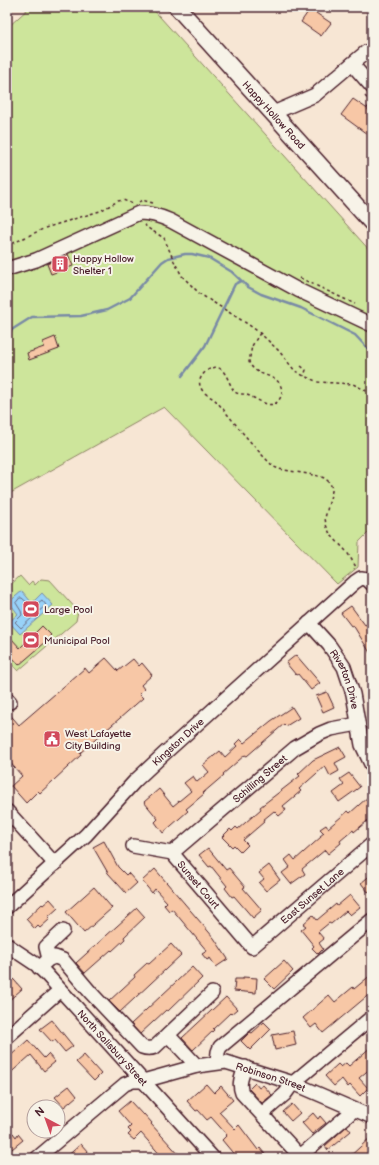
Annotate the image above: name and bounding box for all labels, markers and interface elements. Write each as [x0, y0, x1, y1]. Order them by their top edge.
street label: Happy Hollow Road [240, 79, 307, 152]
place label: Happy Hollow Shelter 1 [73, 253, 134, 277]
building icon: Happy Hollow Shelter 1 [50, 254, 70, 274]
sports icon: Large Pool [21, 599, 41, 619]
place label: Large Pool [44, 604, 92, 616]
sports icon: Municipal Pool [21, 630, 41, 650]
place label: Municipal Pool [44, 635, 110, 647]
street label: Riverton Drive [327, 647, 361, 710]
street label: Kingston Drive [150, 716, 207, 769]
place label: West Lafayette City Building [65, 728, 131, 752]
public building icon: West Lafayette City Building [42, 729, 62, 749]
street label: Schilling Street [231, 753, 290, 806]
street label: Sunset Court [174, 859, 222, 912]
street label: East Sunset Lane [279, 866, 347, 927]
street label: North Salisbury Street [74, 1008, 149, 1089]
street label: Robinson Street [234, 1060, 307, 1095]
north arrow [26, 1099, 66, 1139]
text: N [32, 1104, 47, 1119]

